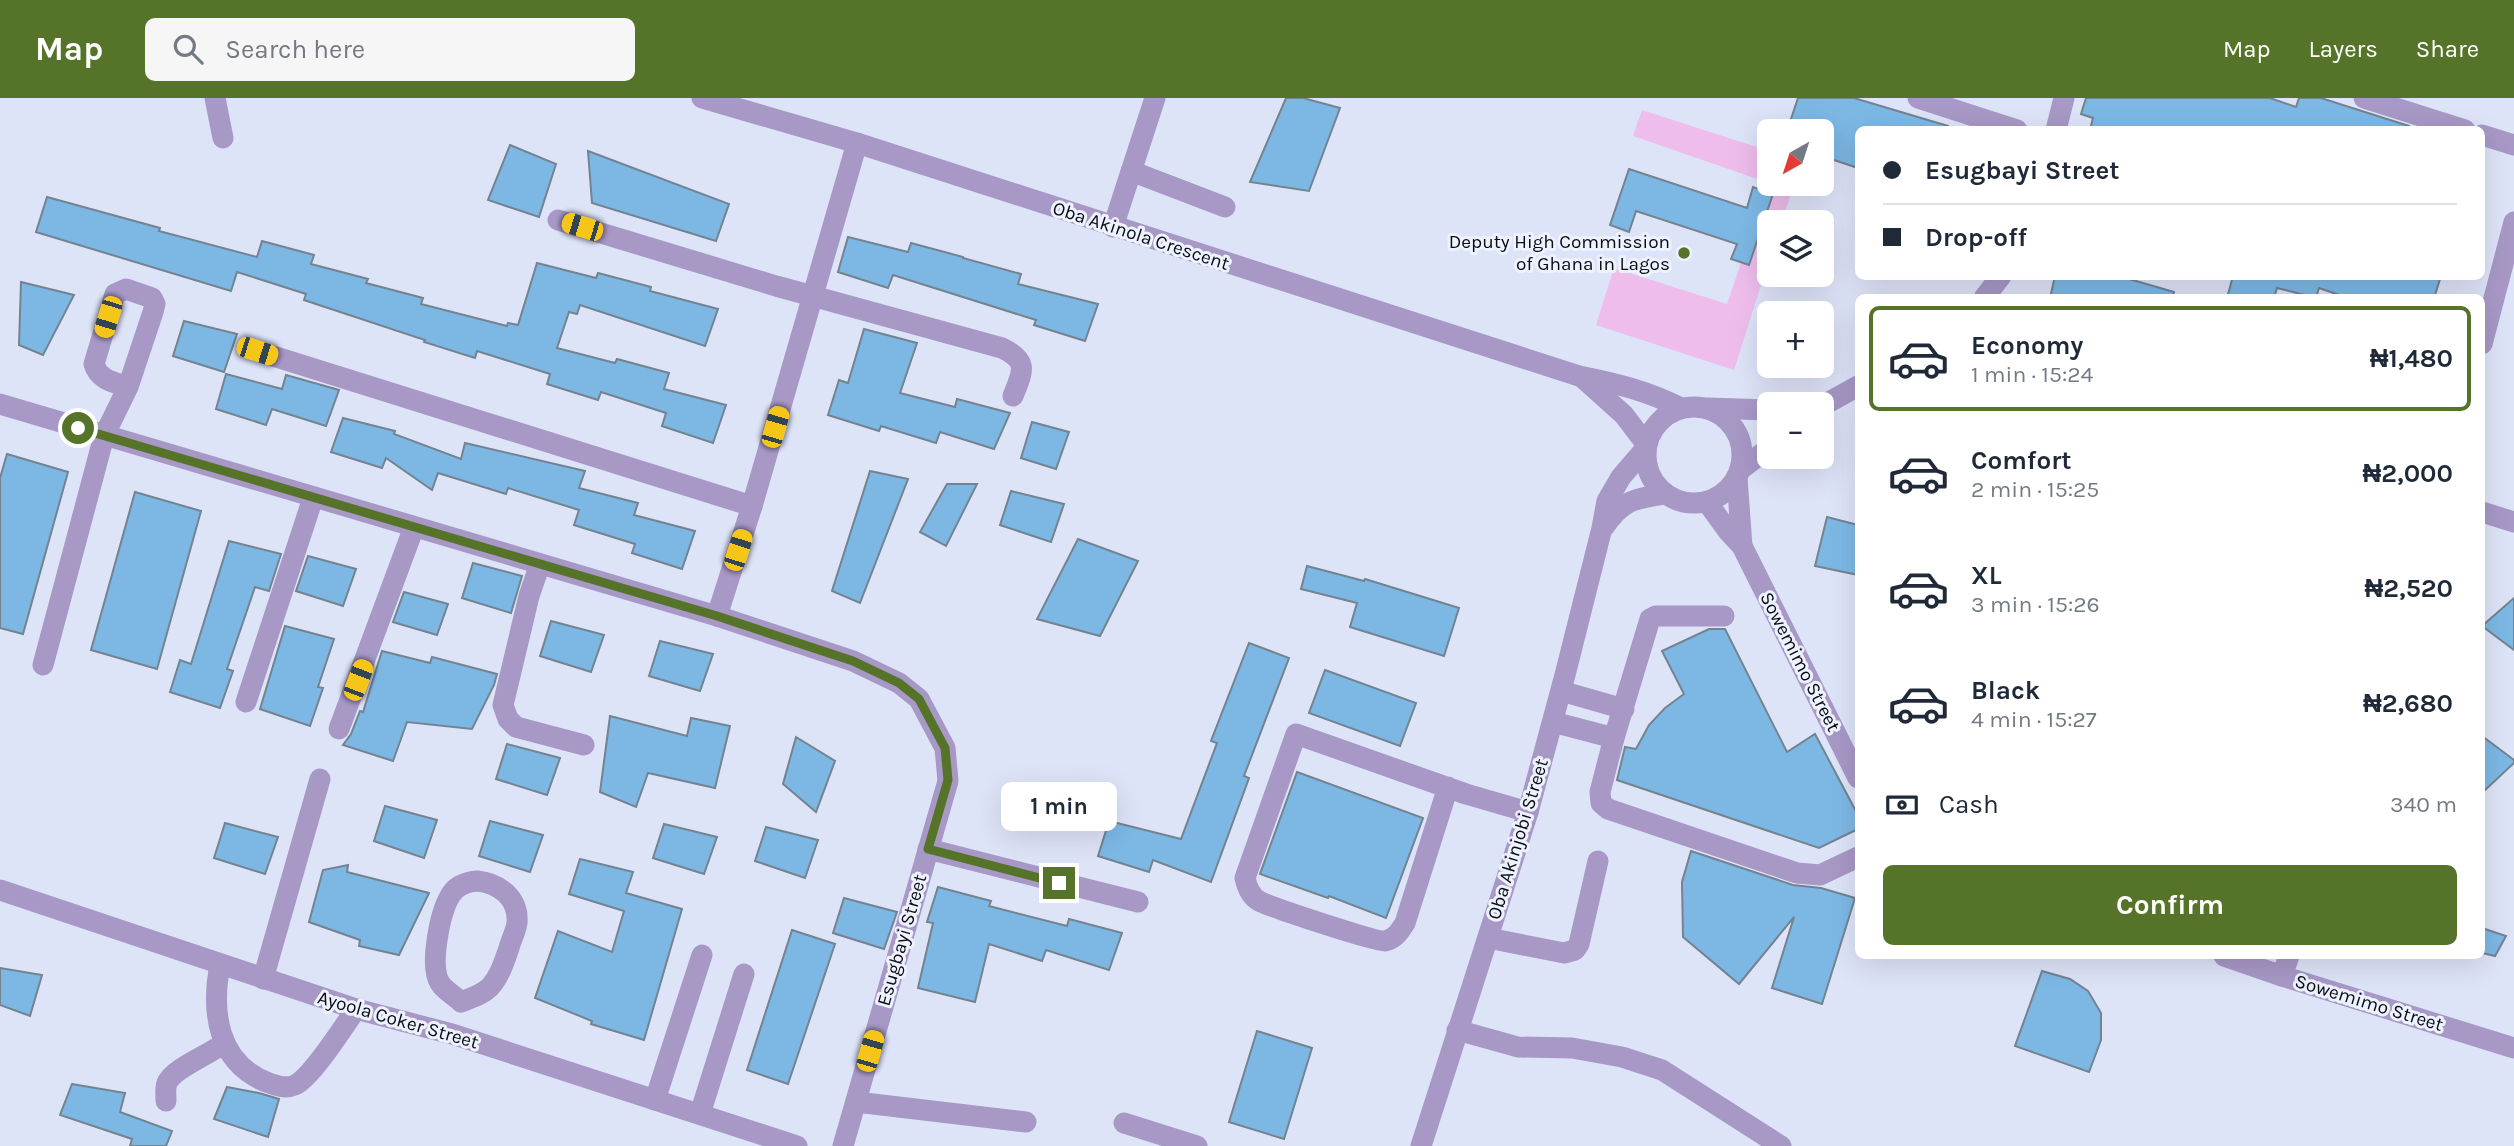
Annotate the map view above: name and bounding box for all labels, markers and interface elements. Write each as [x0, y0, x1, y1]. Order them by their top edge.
search box [145, 18, 635, 81]
text: Map [35, 30, 103, 68]
icon: search [169, 30, 207, 68]
text: Search here [225, 34, 365, 65]
text: Map [2223, 35, 2271, 63]
text: Layers [2309, 35, 2378, 63]
text: Share [2416, 35, 2479, 63]
north arrow [1757, 119, 1834, 196]
map controls [1757, 119, 1834, 469]
text: Esugbayi Street [1925, 155, 2120, 186]
street label: Oba Akinola Crescent [1050, 197, 1232, 275]
button: layers [1757, 210, 1834, 287]
car [559, 211, 606, 243]
text: Drop-off [1925, 222, 2027, 253]
place label: Deputy High Commission of Ghana in Lagos [1449, 231, 1670, 275]
marker: Deputy High Commission of Ghana in Lagos [1676, 245, 1692, 261]
car [92, 294, 125, 340]
button: + [1757, 301, 1834, 378]
icon: car [1887, 327, 1950, 390]
text: Economy [1971, 330, 2083, 361]
car [234, 335, 281, 367]
text: ₦1,480 [2370, 343, 2453, 374]
text: 1 min · 15:24 [1971, 361, 2093, 388]
button: − [1757, 392, 1834, 469]
car [760, 404, 791, 450]
route start [62, 412, 94, 444]
icon: car [1887, 442, 1950, 505]
text: Comfort [1971, 445, 2072, 476]
text: ₦2,000 [2363, 458, 2453, 489]
text: 2 min · 15:25 [1971, 476, 2099, 503]
car [722, 527, 755, 573]
icon: car [1887, 557, 1950, 620]
text: XL [1971, 560, 2002, 591]
text: ₦2,520 [2365, 573, 2453, 604]
street label: Sowemimo Street [1755, 589, 1845, 735]
text: 3 min · 15:26 [1971, 591, 2100, 618]
car [341, 657, 376, 703]
icon: car [1887, 672, 1950, 735]
text: Black [1971, 675, 2040, 706]
text: ₦2,680 [2363, 688, 2453, 719]
text: 4 min · 15:27 [1971, 706, 2097, 733]
street label: Oba Akinjobi Street [1483, 756, 1553, 922]
callout: 1 min [1001, 782, 1117, 830]
icon: cash [1883, 786, 1921, 824]
text: Cash [1939, 789, 1999, 820]
text: 340 m [2390, 791, 2457, 818]
text: 1 min [1030, 793, 1088, 820]
button: Confirm [1883, 865, 2457, 945]
route end [1043, 867, 1075, 899]
street label: Esugbayi Street [873, 872, 931, 1008]
street label: Sowemimo Street [2292, 970, 2446, 1036]
street label: Ayoola Coker Street [315, 987, 481, 1053]
car [855, 1028, 886, 1074]

